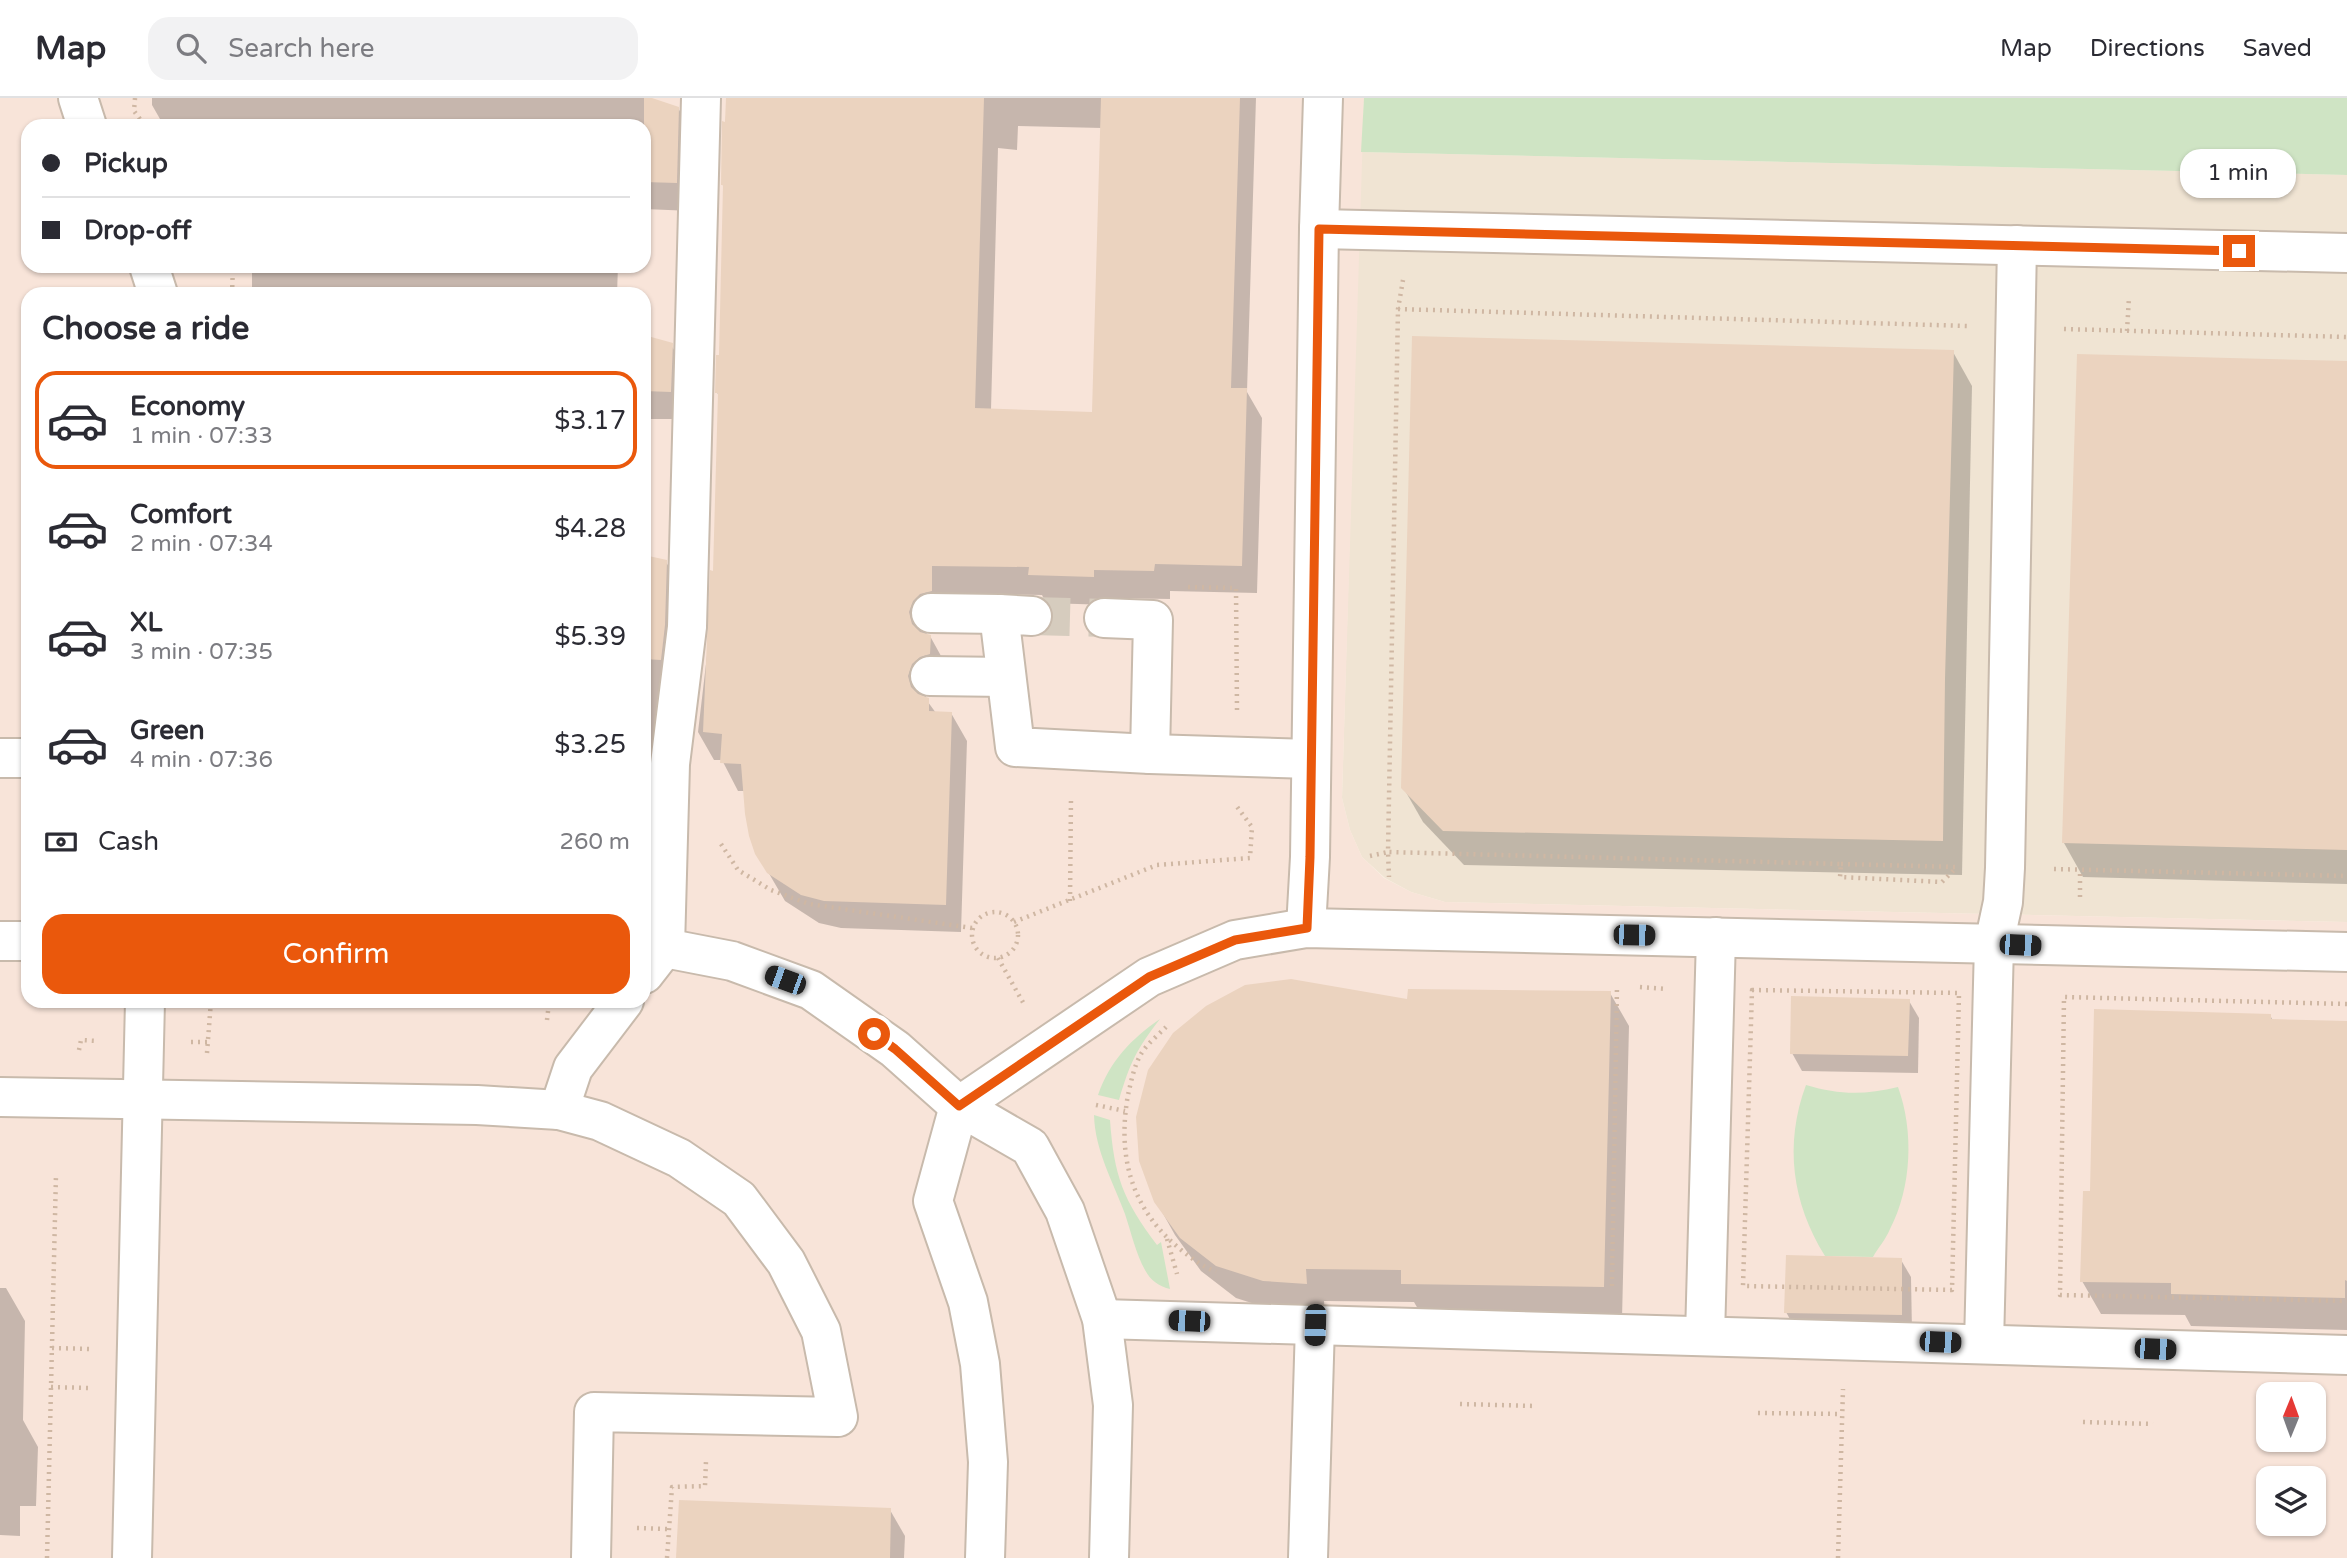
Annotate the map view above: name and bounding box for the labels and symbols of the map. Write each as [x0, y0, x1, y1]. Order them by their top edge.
callout: 1 min [2181, 150, 2297, 198]
route end [2223, 235, 2255, 267]
car [1613, 924, 1656, 946]
car [1999, 934, 2042, 956]
car [762, 963, 809, 997]
route start [858, 1018, 890, 1050]
car [1304, 1304, 1327, 1346]
car [1168, 1310, 1211, 1332]
car [1919, 1331, 1962, 1353]
car [2134, 1338, 2177, 1360]
north arrow [2256, 1382, 2326, 1452]

